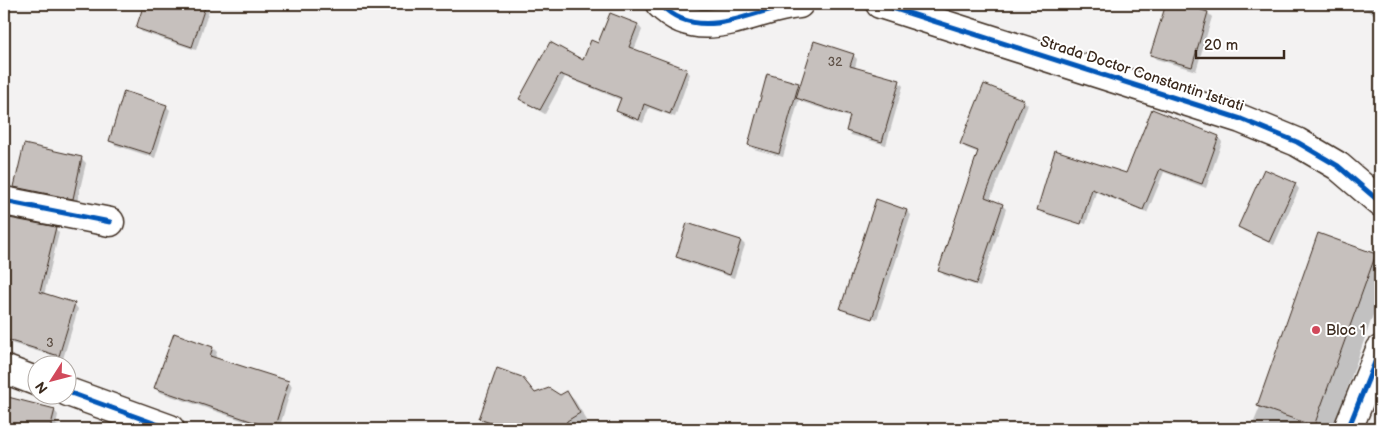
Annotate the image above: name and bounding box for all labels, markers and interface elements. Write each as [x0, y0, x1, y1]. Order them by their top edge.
scale bar [1196, 28, 1284, 60]
street label: Strada Doctor Constantin Istrati [1038, 32, 1246, 116]
text: 20 m [1204, 36, 1238, 55]
house number: 32 [828, 55, 842, 70]
place label: Bloc 1 [1326, 321, 1366, 340]
marker: Bloc 1 [1310, 324, 1322, 336]
house number: 3 [46, 336, 54, 351]
north arrow [28, 356, 78, 406]
text: N [32, 378, 52, 397]

